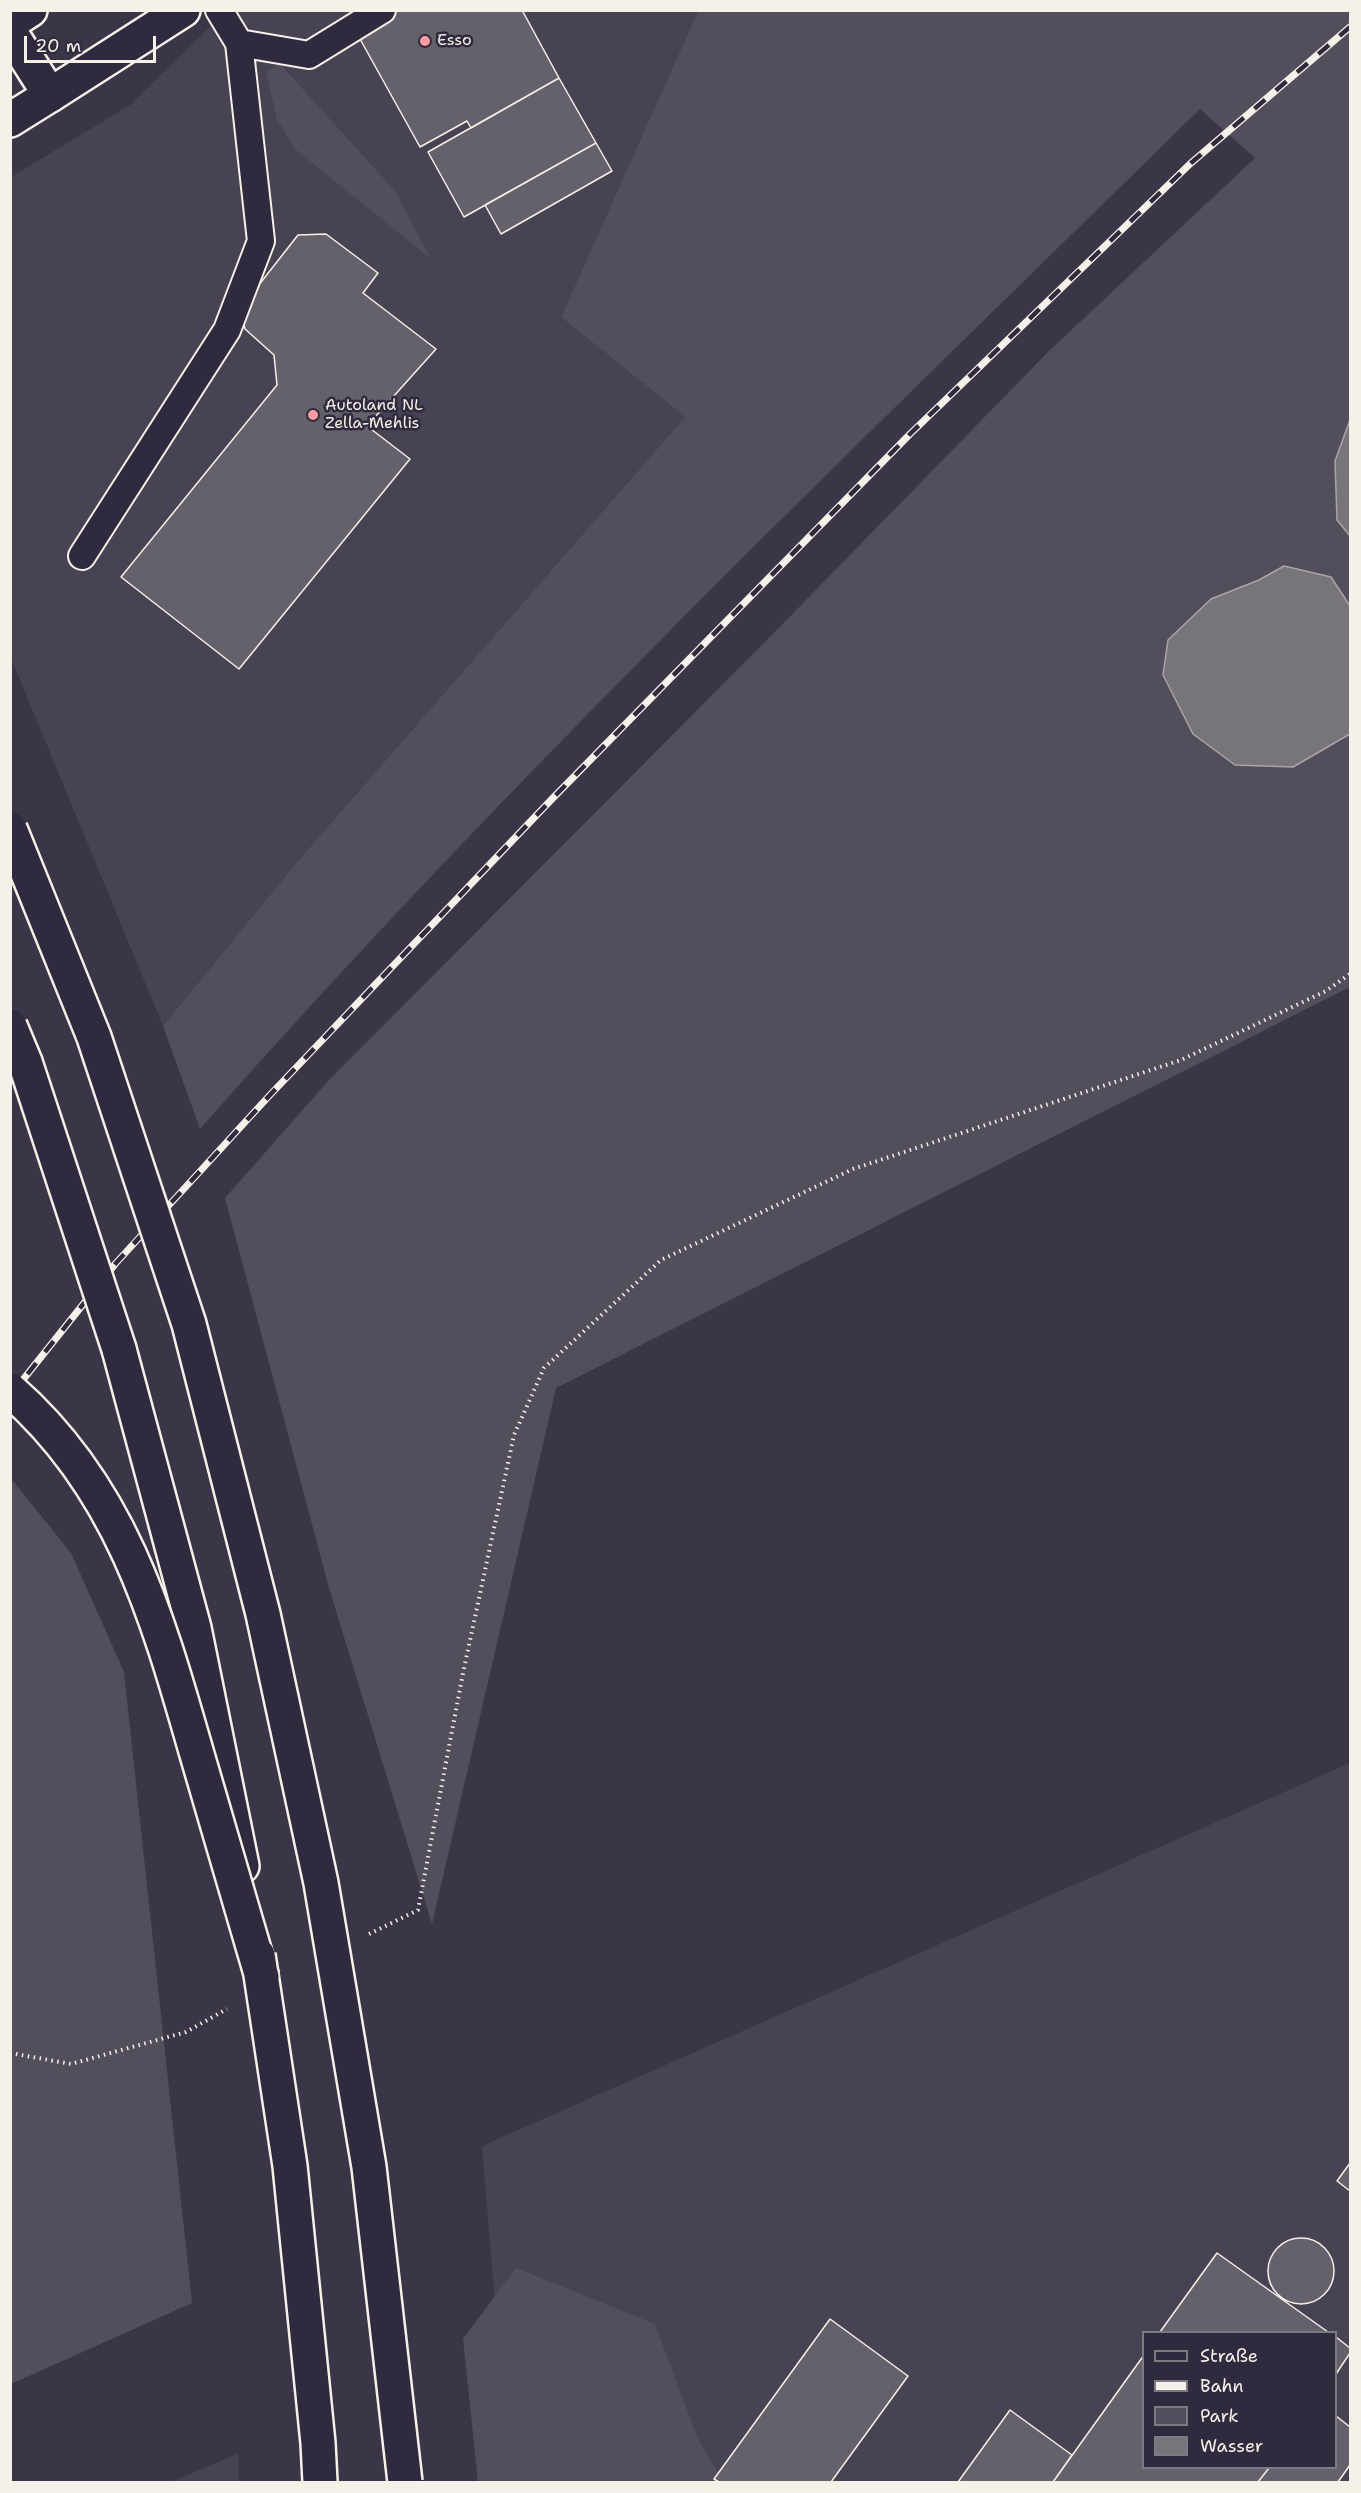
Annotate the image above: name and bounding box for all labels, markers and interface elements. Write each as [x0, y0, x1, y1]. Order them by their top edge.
scale bar [27, 24, 159, 62]
place label: Esso [437, 31, 472, 51]
text: 20 m [35, 34, 81, 58]
marker: Esso [418, 34, 432, 48]
place label: Autoland NL Zella-Mehlis [325, 396, 423, 434]
marker: Autoland NL Zella-Mehlis [306, 408, 320, 422]
legend [1142, 2331, 1337, 2469]
text: Straße [1200, 2344, 1258, 2368]
text: Bahn [1200, 2374, 1244, 2398]
text: Park [1200, 2404, 1239, 2428]
text: Wasser [1200, 2434, 1263, 2458]

